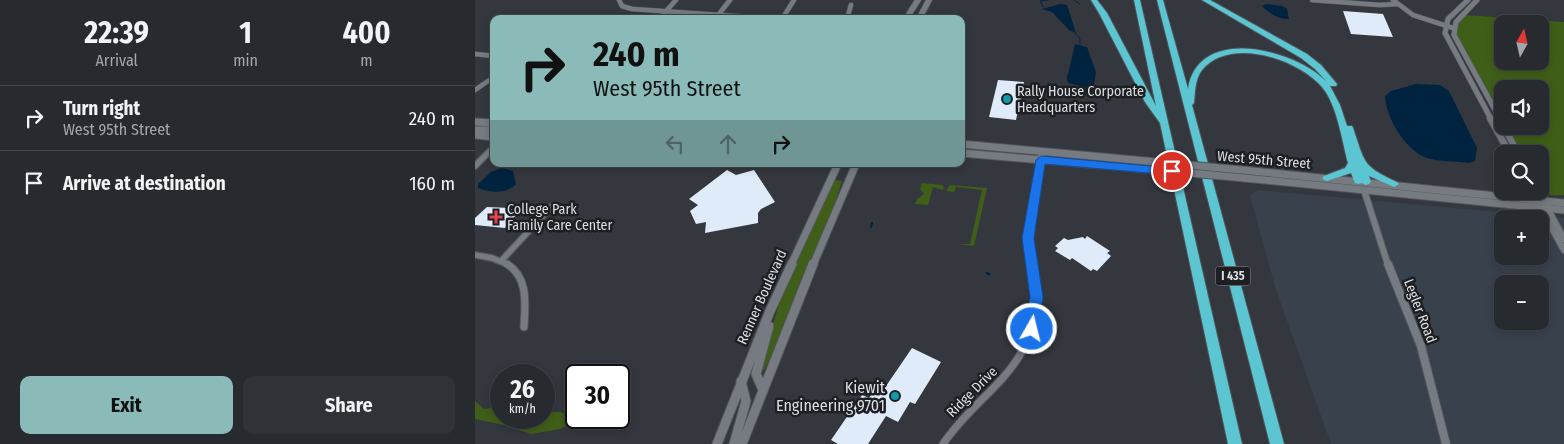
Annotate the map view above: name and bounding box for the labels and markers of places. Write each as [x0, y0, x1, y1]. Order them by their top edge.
place label: Rally House Corporate Headquarters [1017, 83, 1144, 116]
marker: Rally House Corporate Headquarters [1001, 93, 1013, 105]
pin [1151, 150, 1193, 192]
place label: College Park Family Care Center [507, 201, 612, 234]
marker: College Park Family Care Center [489, 210, 503, 224]
place label: Kiewit Engineering 9701 [776, 378, 886, 415]
marker: Kiewit Engineering 9701 [889, 390, 901, 402]

